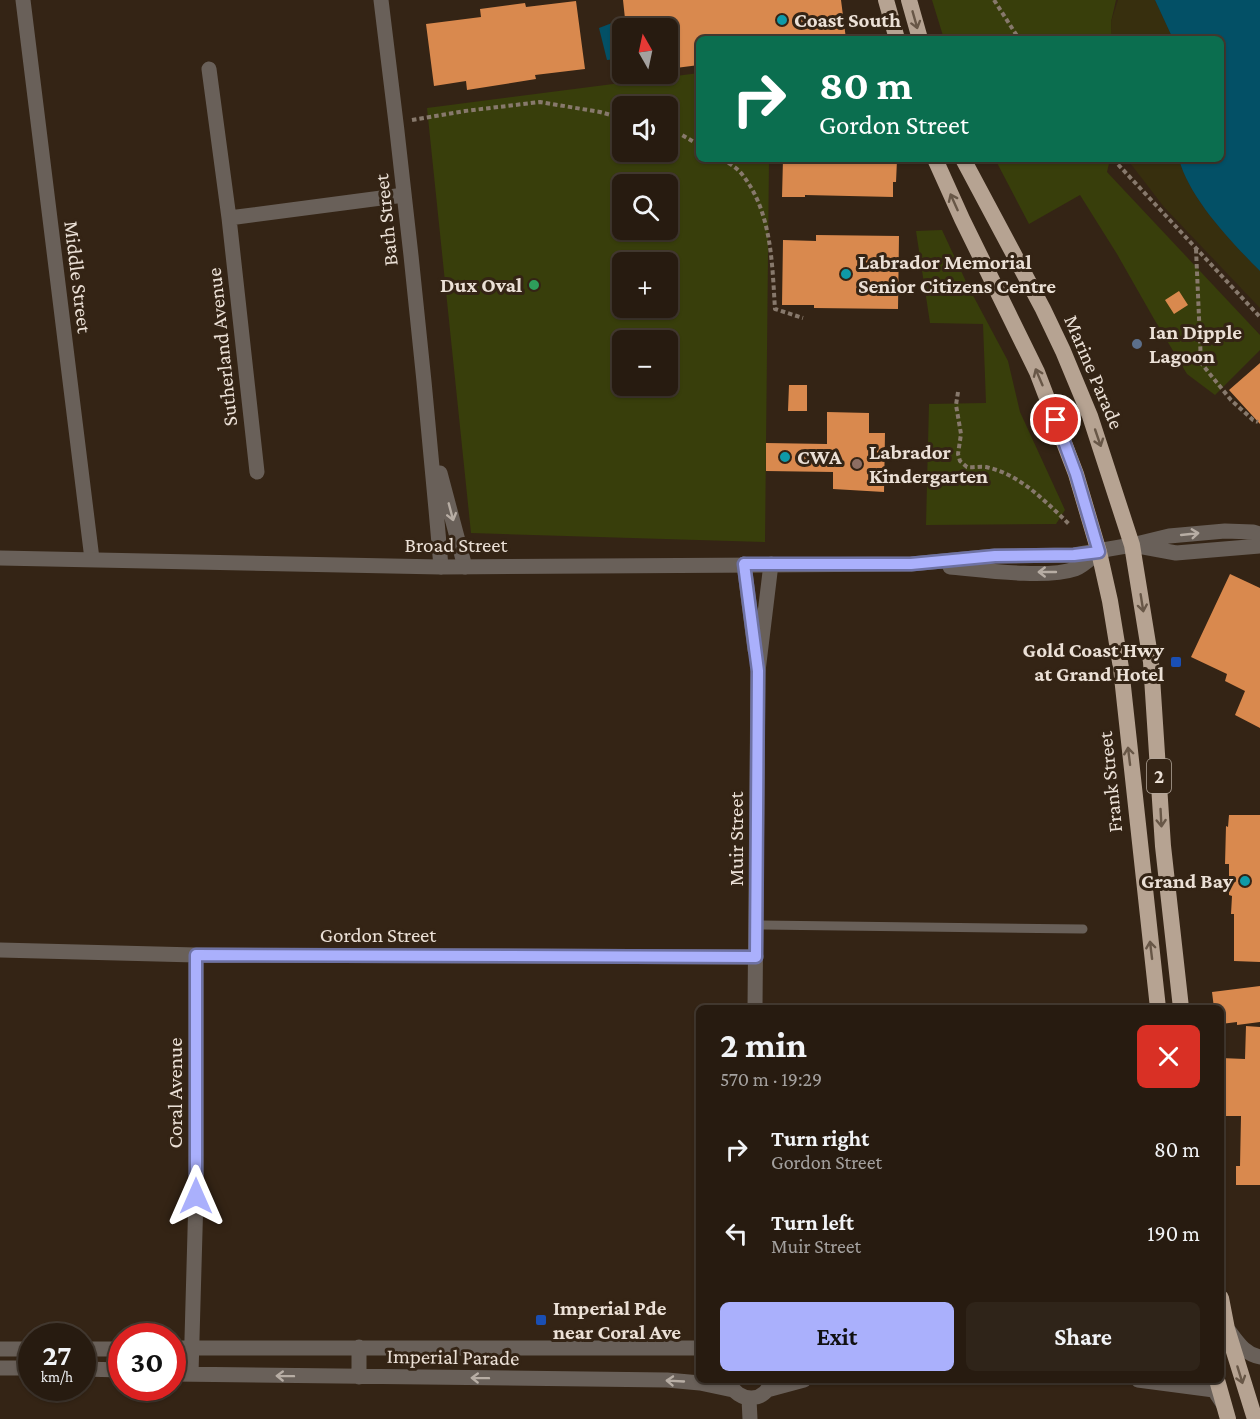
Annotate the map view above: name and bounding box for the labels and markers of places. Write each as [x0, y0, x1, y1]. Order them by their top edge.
place label: Coast South [794, 8, 901, 32]
marker: Coast South [775, 13, 789, 27]
place label: Labrador Memorial Senior Citizens Centre [858, 250, 1056, 298]
marker: Labrador Memorial Senior Citizens Centre [839, 267, 853, 281]
place label: Dux Oval [440, 273, 522, 297]
marker: Dux Oval [527, 278, 541, 292]
place label: Ian Dipple Lagoon [1149, 320, 1242, 368]
marker: Ian Dipple Lagoon [1130, 337, 1144, 351]
pin [1030, 394, 1081, 445]
place label: Labrador Kindergarten [869, 440, 988, 488]
place label: CWA [797, 445, 842, 469]
marker: CWA [778, 450, 792, 464]
marker: Labrador Kindergarten [850, 457, 864, 471]
place label: Gold Coast Hwy at Grand Hotel [1023, 638, 1165, 686]
marker: Gold Coast Hwy at Grand Hotel [1169, 655, 1183, 669]
place label: Grand Bay [1141, 869, 1234, 893]
marker: Grand Bay [1238, 874, 1252, 888]
place label: Imperial Pde near Coral Ave [553, 1296, 681, 1344]
marker: Imperial Pde near Coral Ave [534, 1313, 548, 1327]

